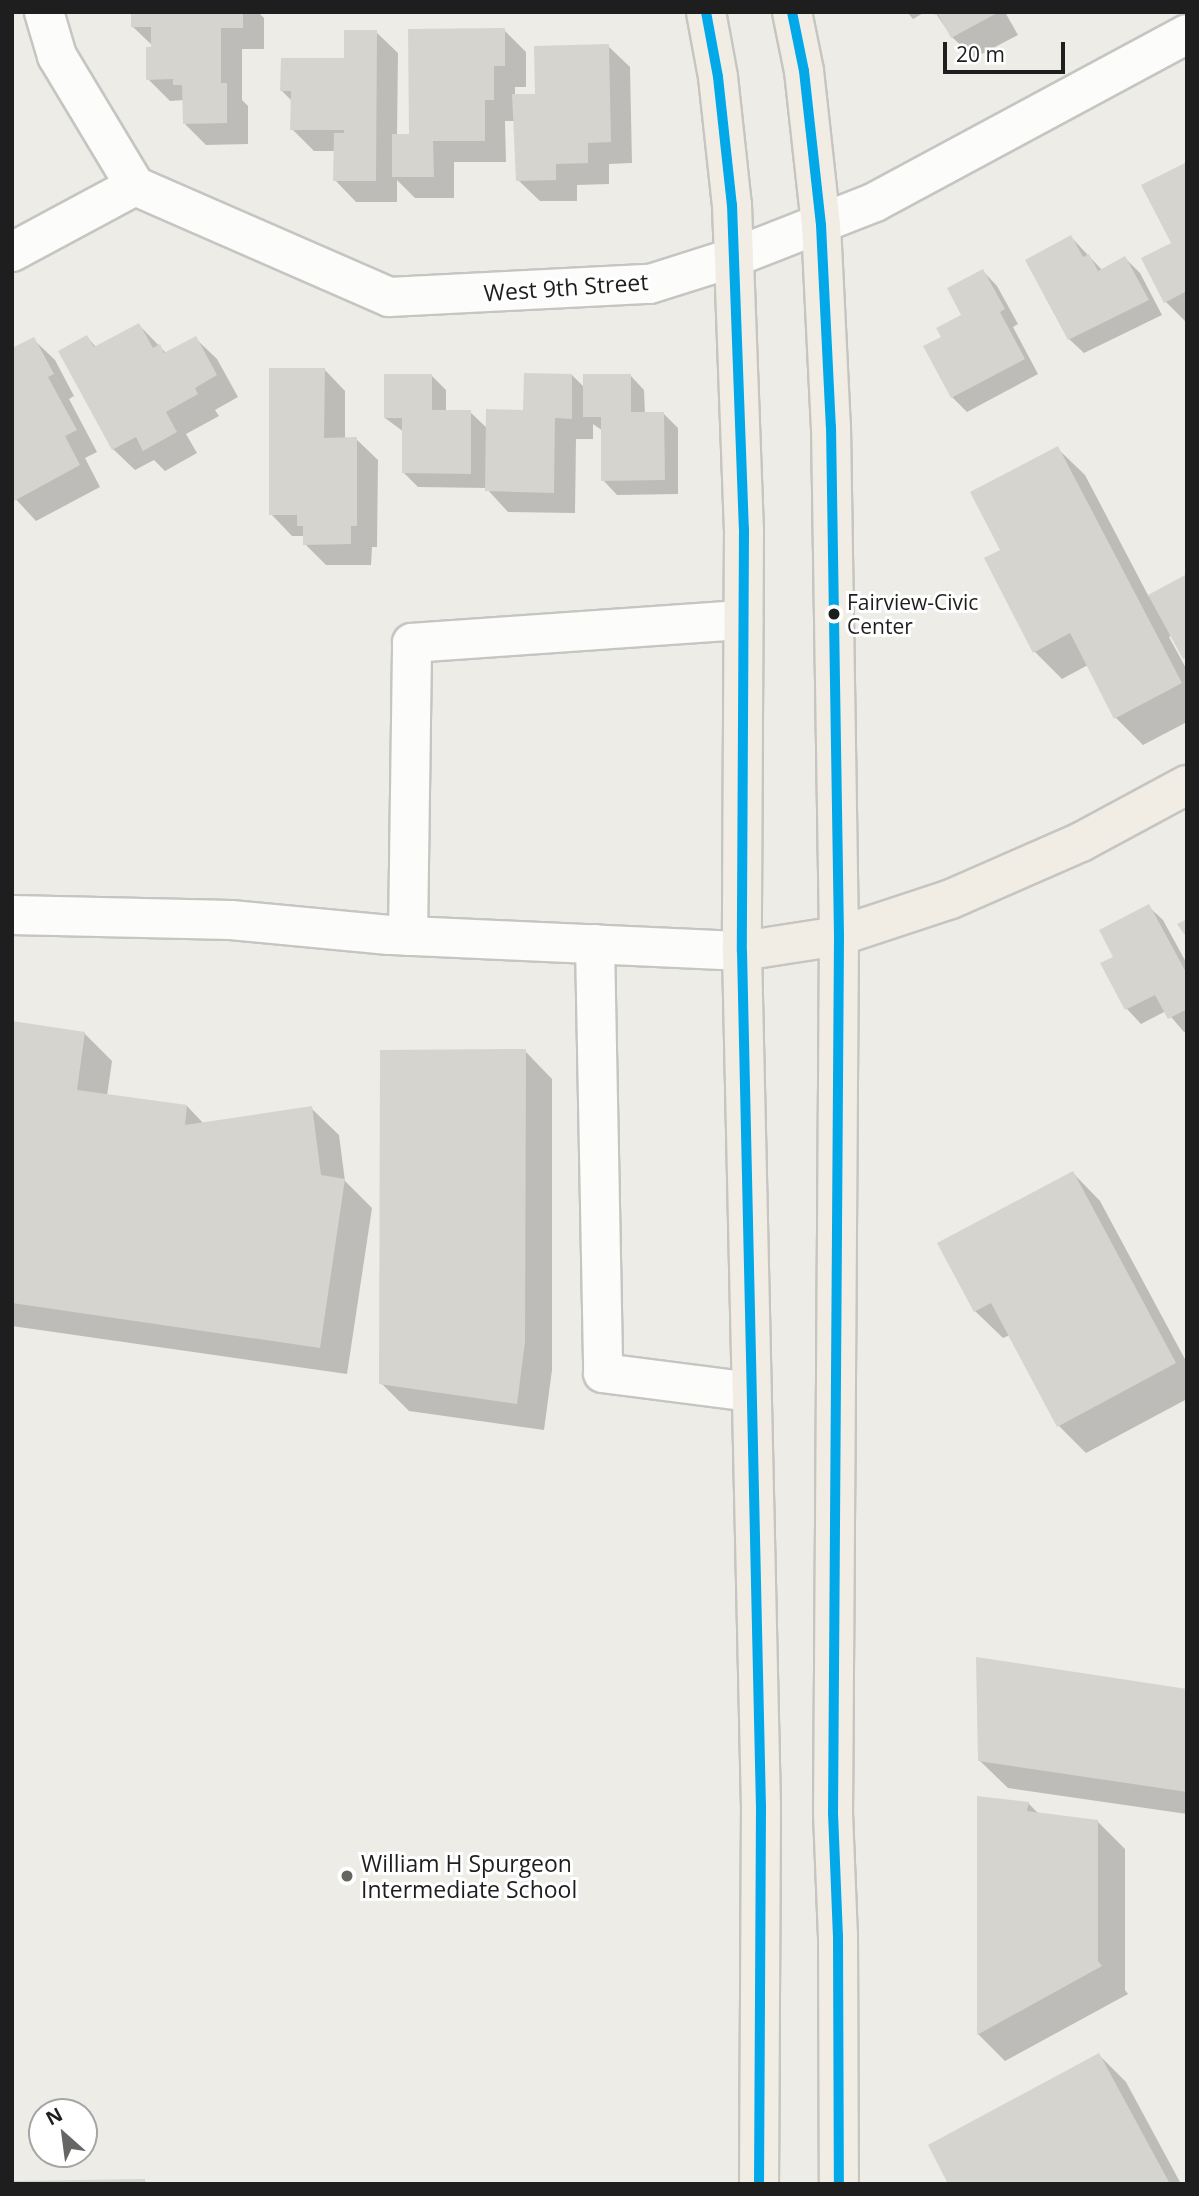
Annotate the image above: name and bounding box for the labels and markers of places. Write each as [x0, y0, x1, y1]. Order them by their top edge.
place label: Fairview-Civic Center [847, 589, 978, 639]
marker: Fairview-Civic Center [827, 607, 841, 621]
place label: William H Spurgeon Intermediate School [361, 1849, 577, 1903]
marker: William H Spurgeon Intermediate School [339, 1868, 355, 1884]

